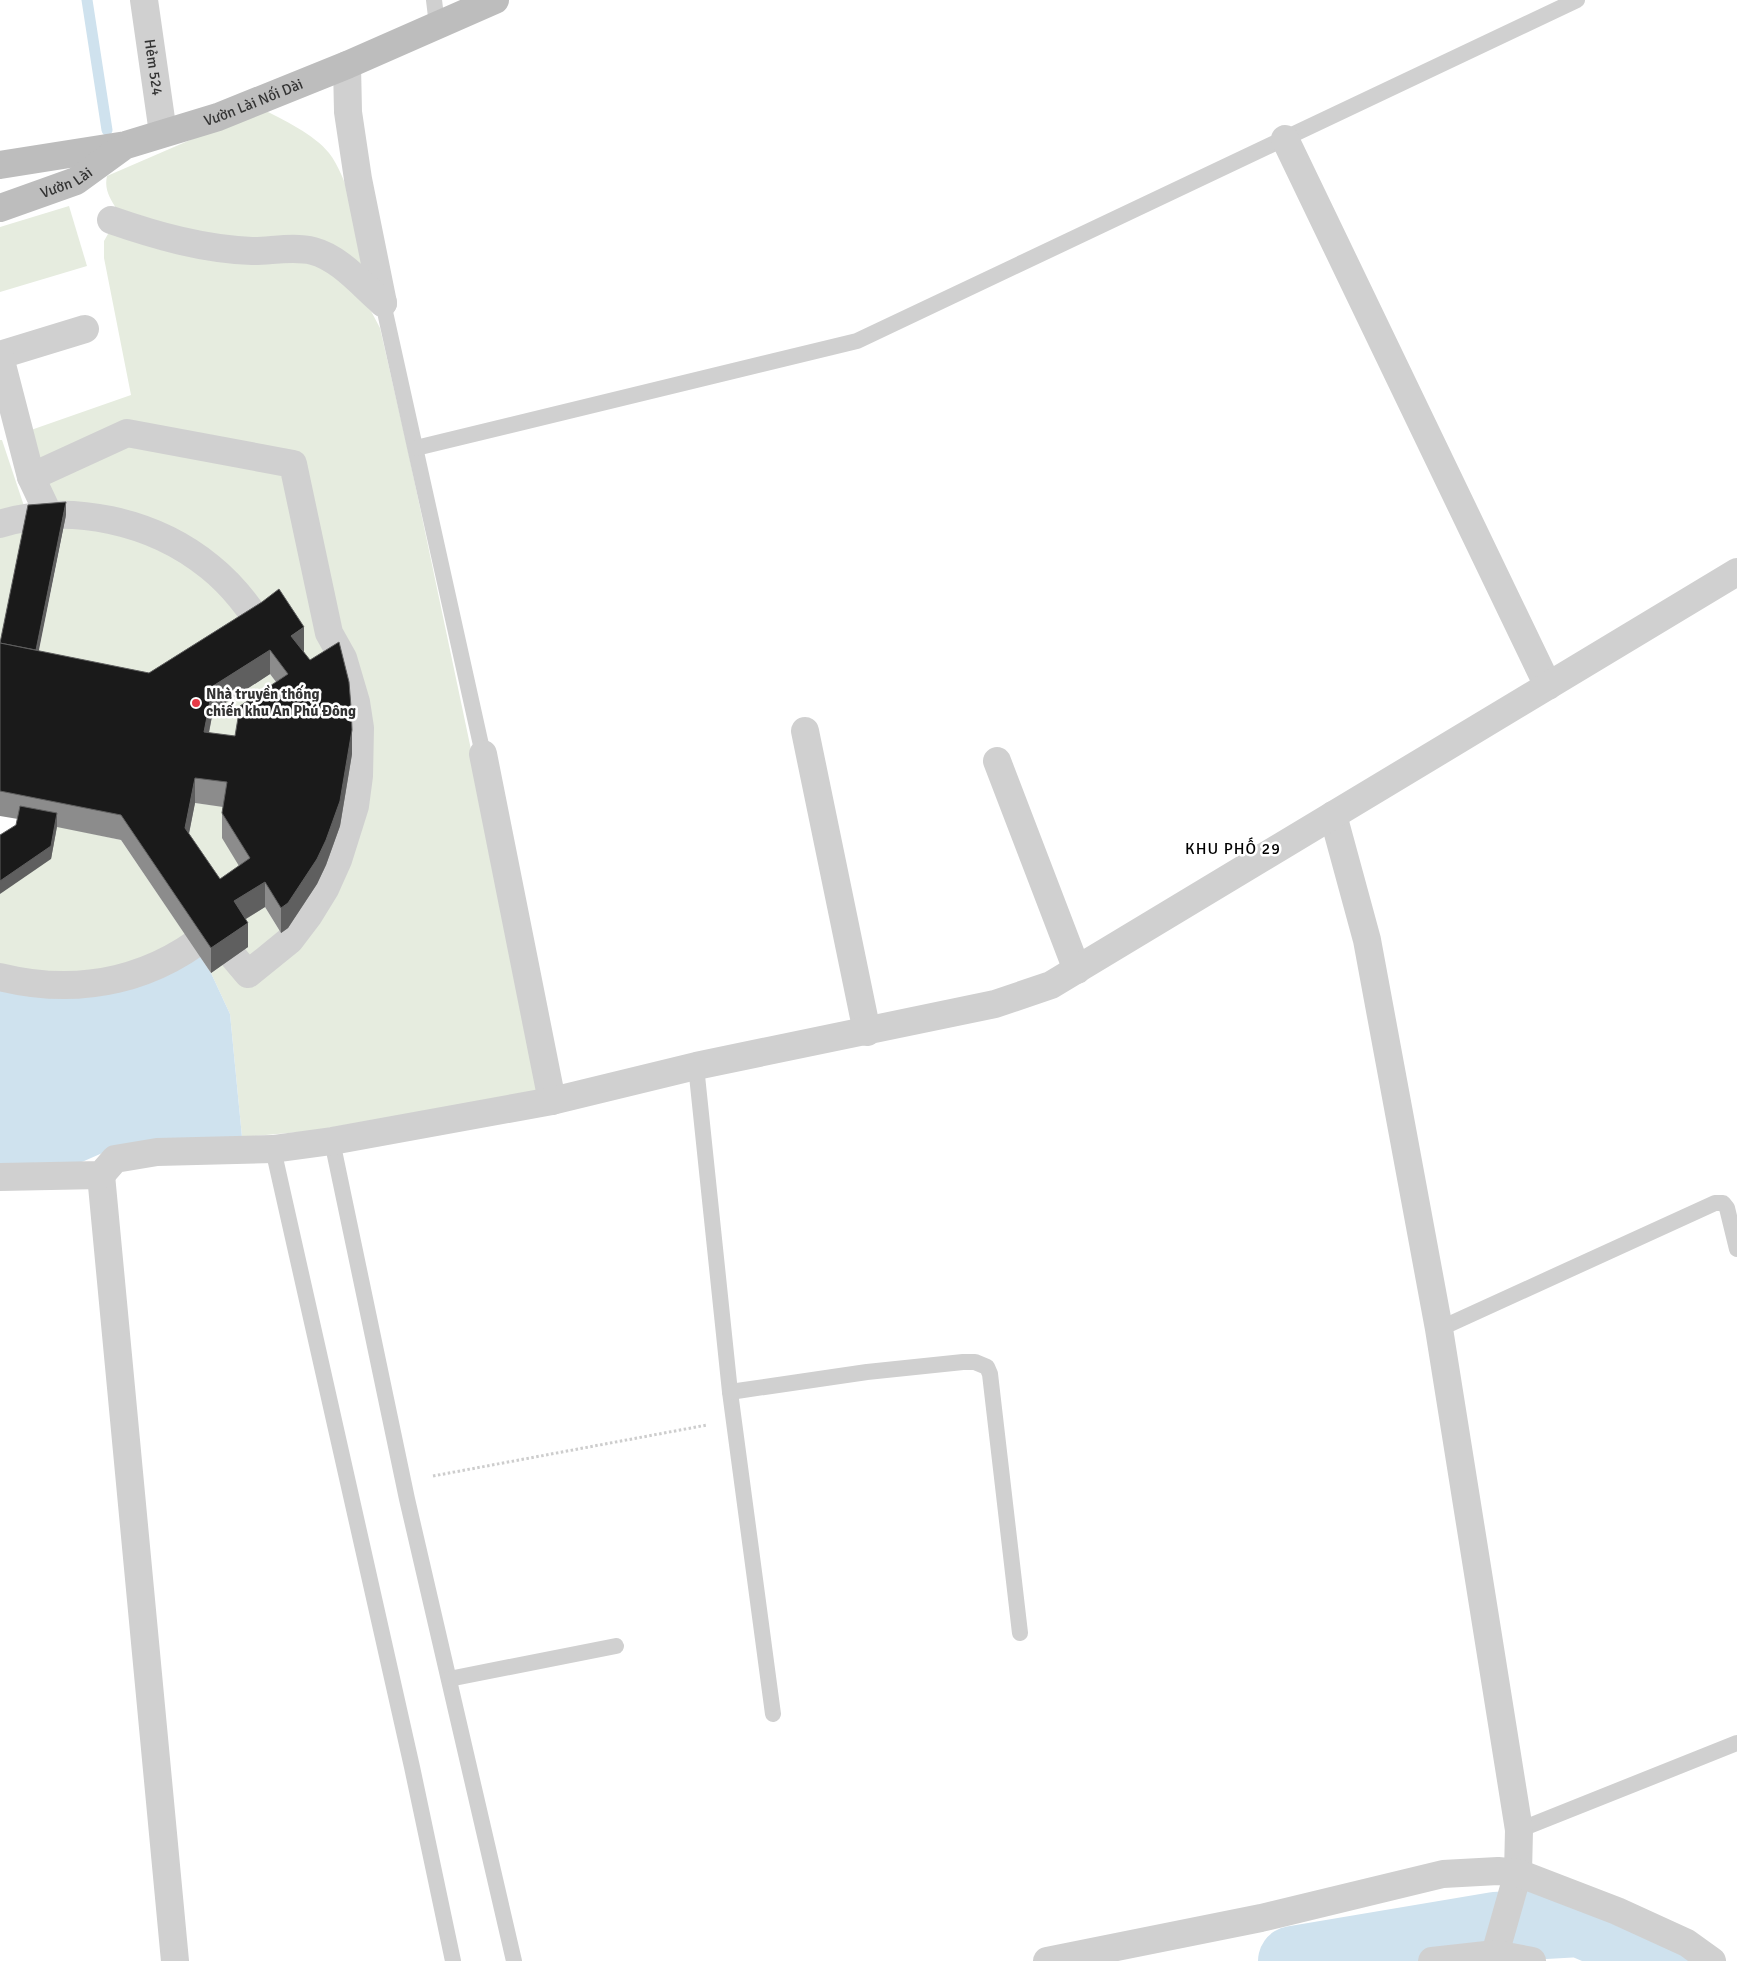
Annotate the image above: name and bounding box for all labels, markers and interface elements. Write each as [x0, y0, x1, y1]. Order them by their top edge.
street label: Hẻm 524 [141, 38, 167, 97]
street label: Vườn Lài Nối Dài [202, 75, 306, 130]
street label: Vườn Lài [38, 163, 96, 202]
place label: Nhà truyền thống chiến khu An Phú Đông [206, 684, 356, 720]
marker: Nhà truyền thống chiến khu An Phú Đông [190, 697, 202, 709]
district label: KHU PHỐ 29 [1185, 837, 1281, 859]

